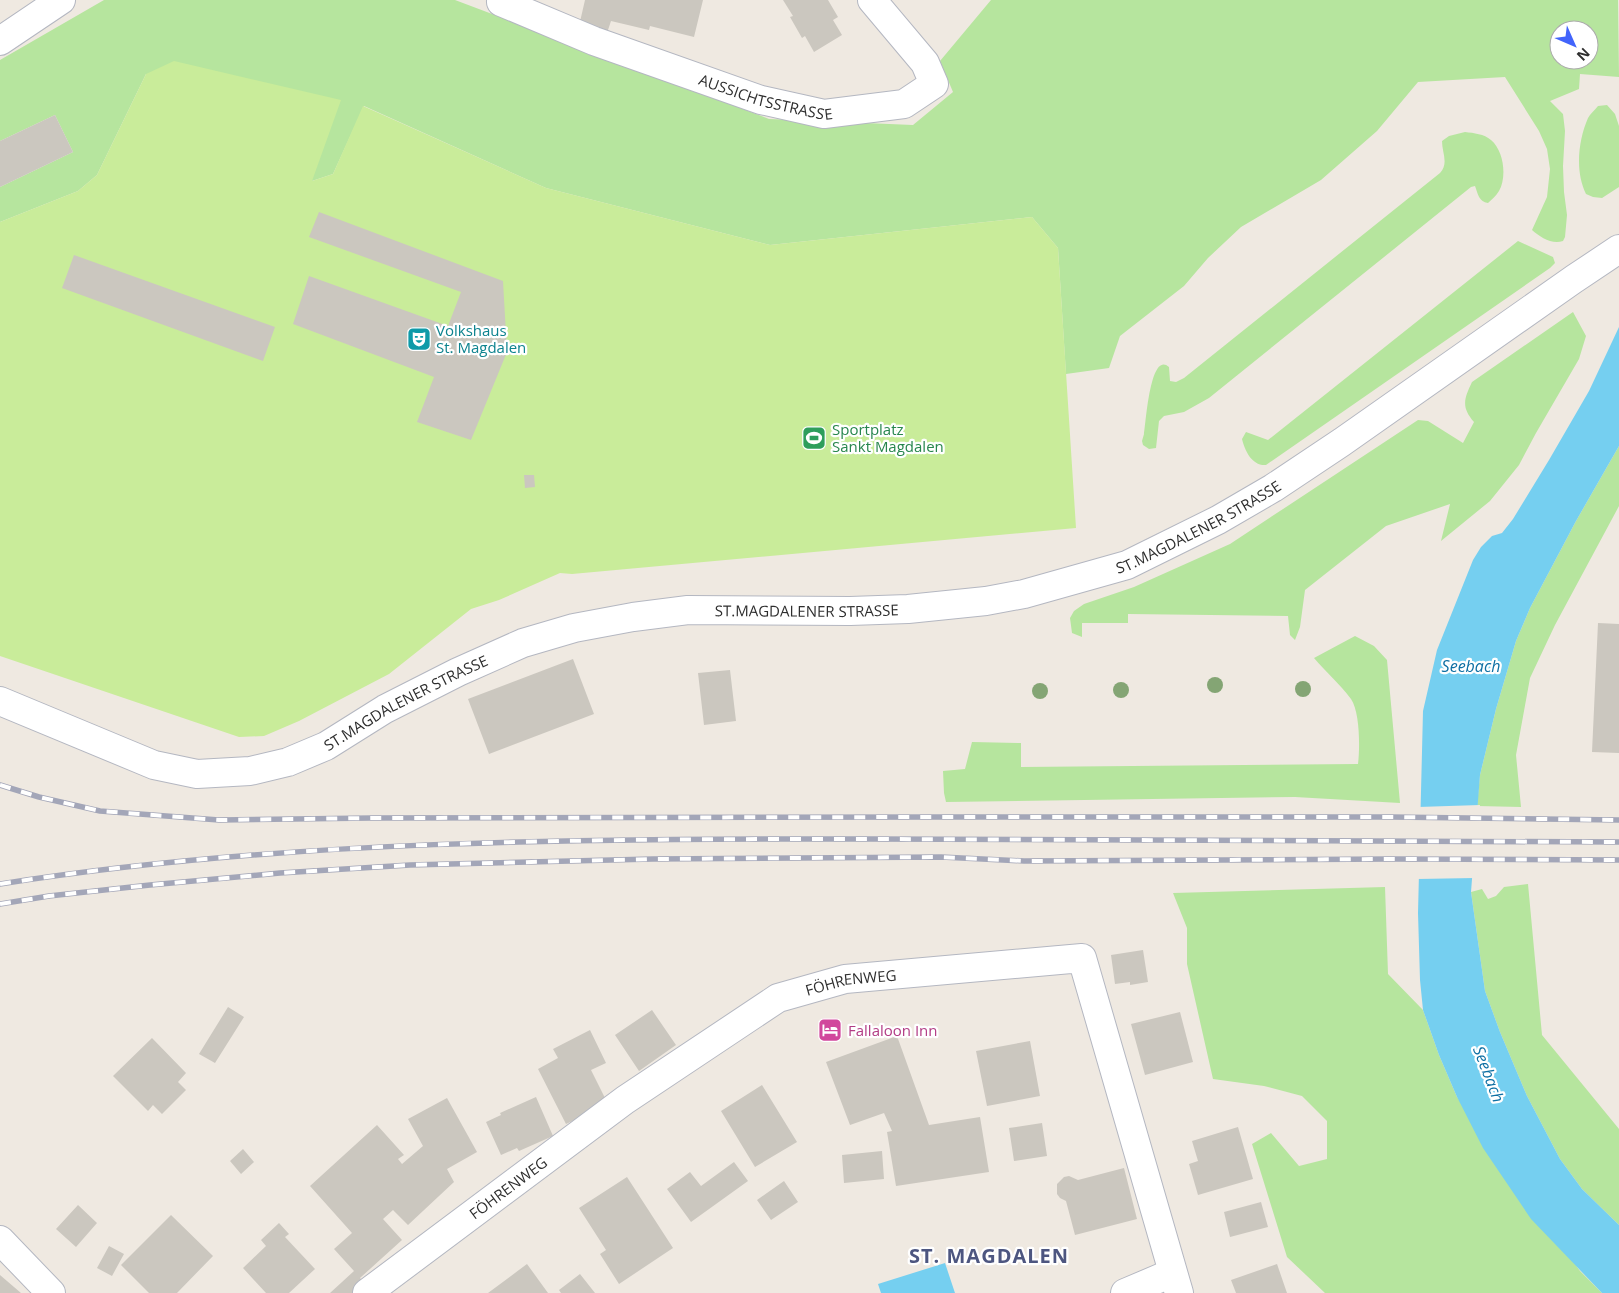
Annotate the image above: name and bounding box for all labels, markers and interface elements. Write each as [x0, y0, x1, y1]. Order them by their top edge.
north arrow [1549, 20, 1599, 70]
text: N [1573, 44, 1594, 65]
street label: AUSSICHTSSTRASSE [696, 69, 834, 124]
place label: Volkshaus St. Magdalen [436, 320, 526, 357]
theatre icon: Volkshaus St. Magdalen [406, 326, 432, 352]
place label: Sportplatz Sankt Magdalen [832, 419, 944, 456]
sports icon: Sportplatz Sankt Magdalen [801, 425, 827, 451]
street label: ST.MAGDALENER STRASSE [1113, 476, 1285, 578]
street label: ST.MAGDALENER STRASSE [715, 599, 899, 621]
street label: ST.MAGDALENER STRASSE [320, 650, 491, 755]
water label: Seebach [1442, 655, 1500, 677]
street label: FÖHRENWEG [803, 964, 897, 1000]
hotel icon: Fallaloon Inn [817, 1017, 843, 1043]
place label: Fallaloon Inn [848, 1020, 938, 1040]
water label: Seebach [1468, 1043, 1510, 1105]
street label: FÖHRENWEG [465, 1152, 551, 1223]
district label: ST. MAGDALEN [909, 1242, 1069, 1269]

